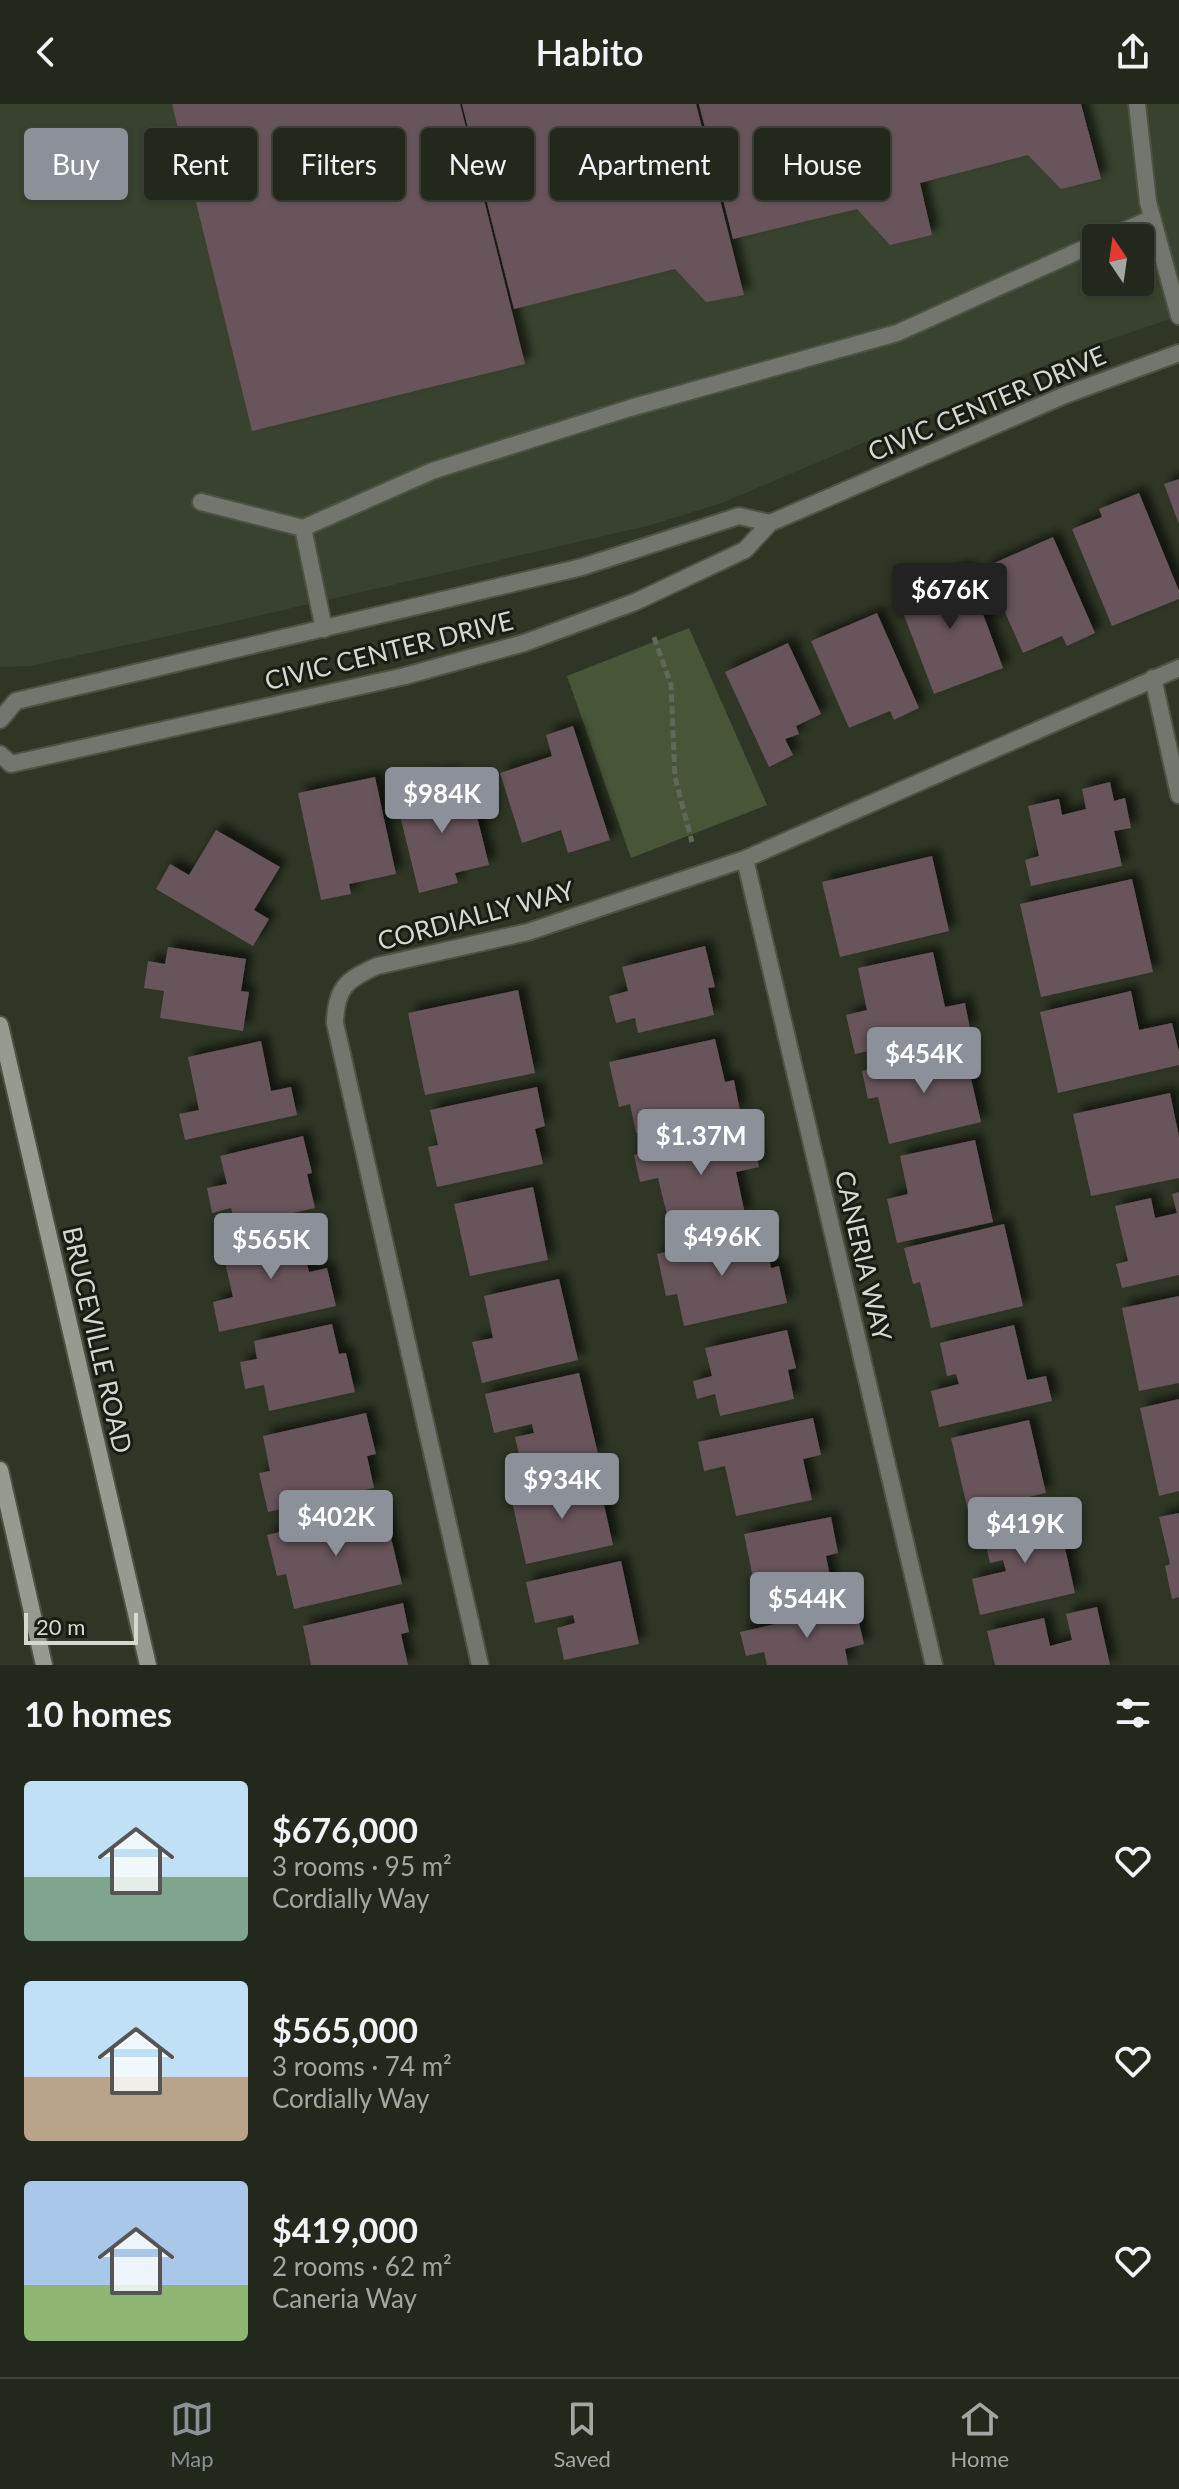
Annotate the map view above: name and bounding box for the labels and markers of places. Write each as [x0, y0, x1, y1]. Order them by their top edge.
pin: $676K [894, 563, 1006, 631]
pin: $984K [386, 767, 498, 835]
pin: $454K [868, 1027, 980, 1095]
pin: $1.37M [636, 1109, 766, 1177]
pin: $496K [666, 1210, 778, 1278]
pin: $565K [215, 1213, 327, 1281]
pin: $934K [506, 1453, 618, 1521]
pin: $402K [280, 1490, 392, 1558]
pin: $419K [969, 1497, 1081, 1565]
pin: $544K [751, 1572, 863, 1640]

